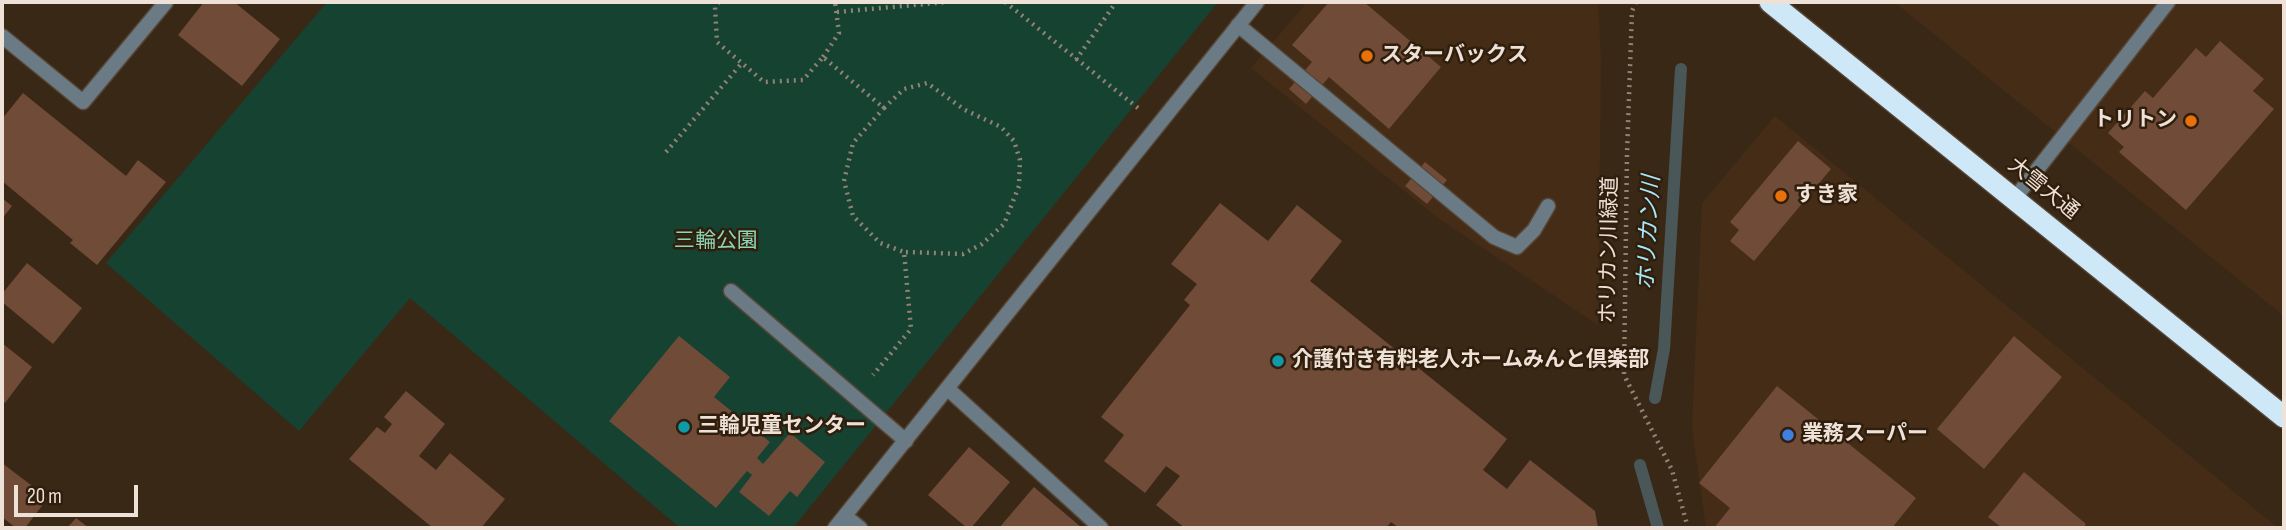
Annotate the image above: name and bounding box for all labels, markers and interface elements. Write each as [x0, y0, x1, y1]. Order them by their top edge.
place label: スターバックス [1381, 43, 1528, 69]
marker: スターバックス [1359, 48, 1375, 64]
place label: トリトン [2093, 108, 2177, 134]
marker: トリトン [2183, 113, 2199, 129]
street label: 大雪大通 [2002, 153, 2084, 225]
water label: ホリカン川 [1633, 175, 1667, 291]
street label: ホリカン川緑道 [1596, 176, 1624, 324]
place label: すき家 [1795, 183, 1858, 209]
marker: すき家 [1773, 188, 1789, 204]
park label: 三輪公園 [674, 229, 758, 255]
place label: 介護付き有料老人ホームみんと倶楽部 [1292, 348, 1649, 374]
marker: 介護付き有料老人ホームみんと倶楽部 [1270, 353, 1286, 369]
place label: 三輪児童センター [698, 414, 866, 440]
marker: 三輪児童センター [676, 419, 692, 435]
place label: 業務スーパー [1802, 422, 1928, 448]
marker: 業務スーパー [1780, 427, 1796, 443]
scale bar [18, 470, 142, 514]
text: 20 m [27, 484, 62, 509]

